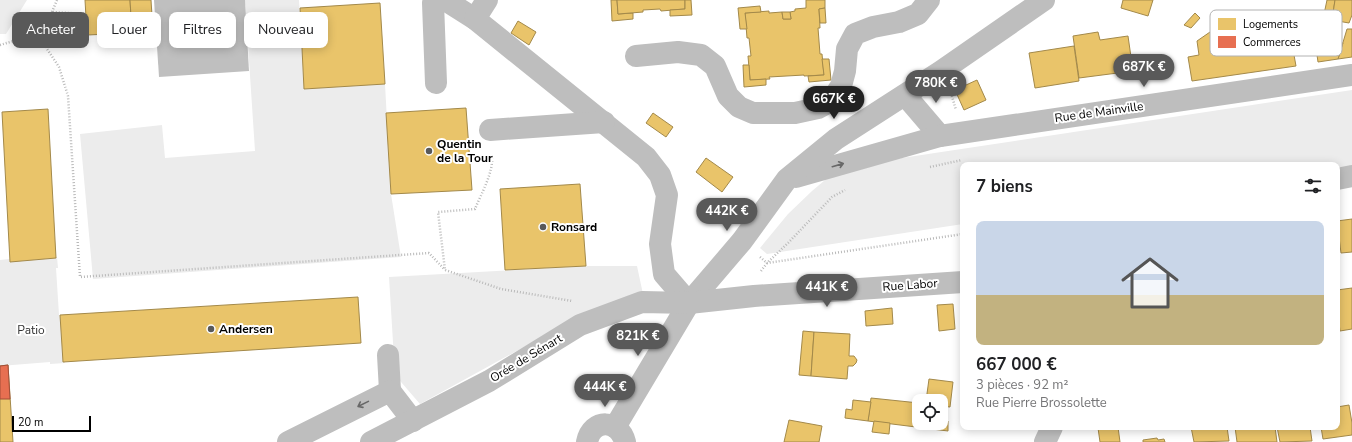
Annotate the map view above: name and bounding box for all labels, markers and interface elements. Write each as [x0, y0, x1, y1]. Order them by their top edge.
legend [1210, 10, 1342, 56]
chip: Acheter [12, 12, 89, 48]
chip: Louer [97, 12, 161, 48]
chip: Filtres [169, 12, 236, 48]
chip: Nouveau [244, 12, 328, 48]
text: Logements [1243, 17, 1298, 32]
text: Commerces [1243, 35, 1301, 50]
pin: 687K € [1111, 54, 1177, 88]
text: 687K € [1122, 58, 1166, 76]
pin: 780K € [903, 70, 969, 104]
text: 780K € [914, 74, 958, 92]
pin: 667K € [801, 86, 867, 120]
text: 667K € [812, 90, 856, 108]
street label: Rue de Mainville [1054, 98, 1144, 126]
place label: Quentin de la Tour [437, 136, 493, 166]
marker: Quentin de la Tour [424, 146, 434, 156]
one-way arrow [831, 161, 844, 168]
text: 7 biens [976, 175, 1033, 198]
icon: filters [1302, 175, 1324, 197]
pin: 442K € [694, 198, 760, 232]
text: 442K € [705, 202, 749, 220]
place label: Ronsard [551, 219, 597, 235]
marker: Ronsard [538, 222, 548, 232]
icon: home [1114, 247, 1186, 319]
pin: 441K € [794, 274, 860, 308]
street label: Rue Labor [882, 275, 939, 295]
text: 441K € [805, 278, 849, 296]
place label: Andersen [219, 321, 273, 337]
park label: Patio [17, 322, 45, 338]
pin: 821K € [605, 323, 671, 357]
marker: Andersen [206, 324, 216, 334]
text: 821K € [616, 327, 660, 345]
street label: Orée de Sénart [487, 330, 566, 386]
text: 667 000 € [976, 353, 1057, 376]
pin: 444K € [572, 374, 638, 408]
text: 3 pièces · 92 m² [976, 376, 1068, 394]
text: 444K € [583, 378, 627, 396]
map controls [912, 394, 948, 430]
button: locate [912, 394, 948, 430]
text: Rue Pierre Brossolette [976, 394, 1107, 412]
one-way arrow [358, 401, 370, 408]
scale bar [12, 414, 91, 433]
text: 20 m [18, 415, 43, 430]

